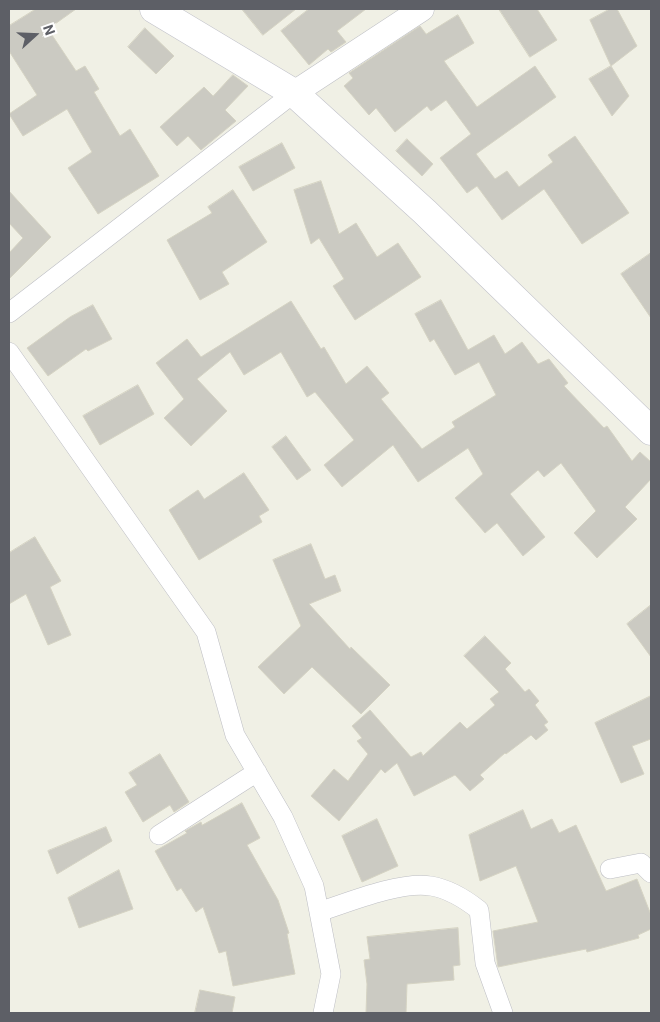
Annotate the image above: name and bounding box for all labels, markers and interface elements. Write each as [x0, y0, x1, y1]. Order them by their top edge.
north arrow [10, 10, 60, 60]
text: N [40, 22, 58, 37]

